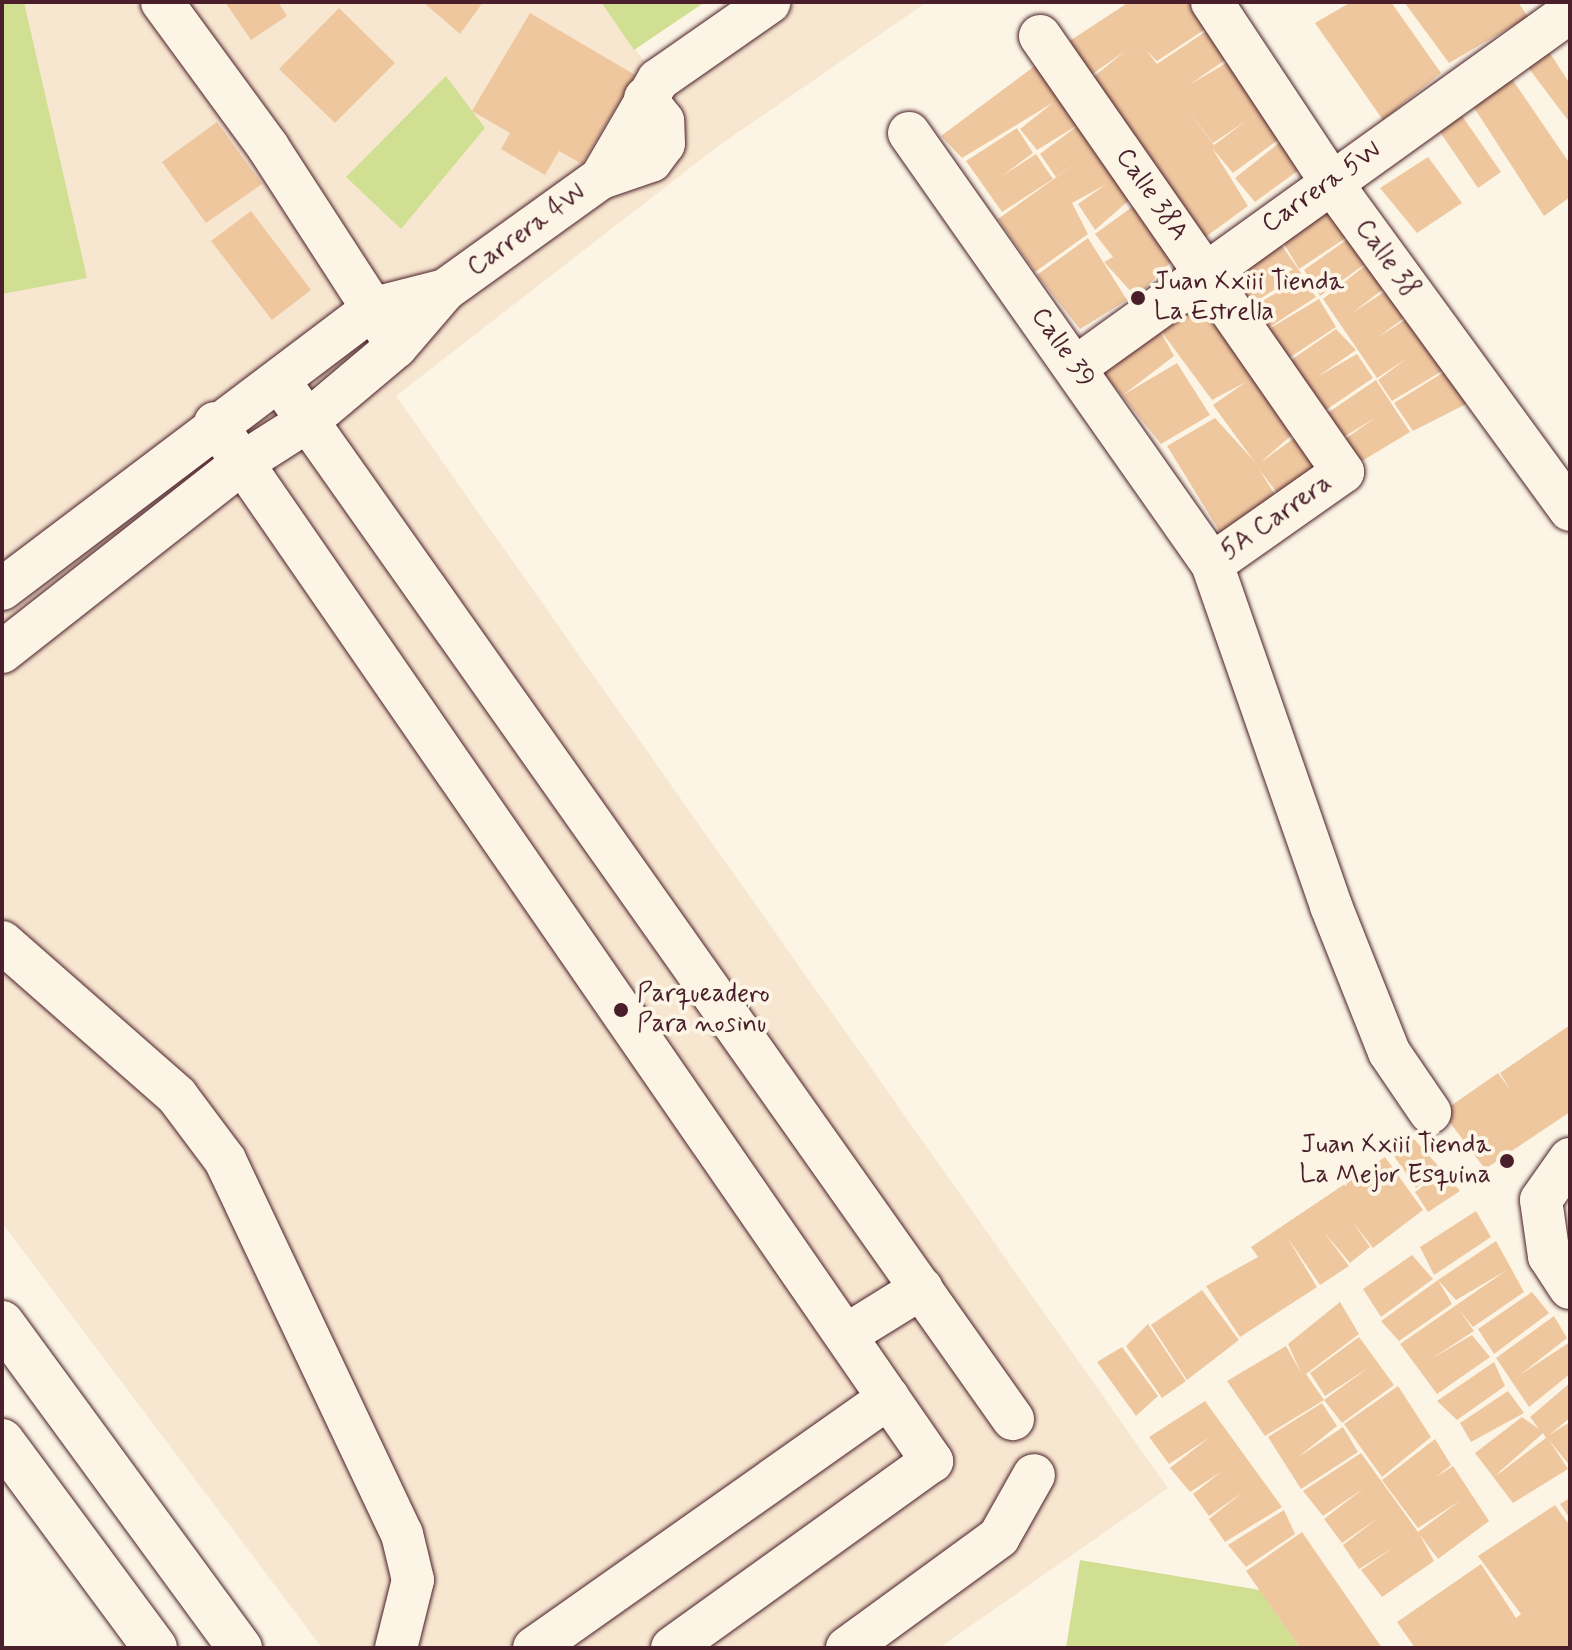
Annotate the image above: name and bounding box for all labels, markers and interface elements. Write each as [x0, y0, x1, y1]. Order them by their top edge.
street label: Carrera 5W [1256, 136, 1388, 240]
street label: Calle 38A [1108, 143, 1194, 247]
street label: Carrera 4W [462, 178, 592, 284]
street label: Calle 38 [1347, 214, 1425, 304]
place label: Juan Xxiii Tienda La Estrella [1154, 267, 1344, 328]
marker: Juan Xxiii Tienda La Estrella [1129, 289, 1147, 307]
street label: Calle 39 [1023, 302, 1101, 394]
street label: 5A Carrera [1214, 467, 1340, 569]
place label: Parqueadero Para nosinu [637, 979, 771, 1040]
marker: Parqueadero Para nosinu [612, 1001, 630, 1019]
place label: Juan Xxiii Tienda La Mejor Esquina [1289, 1130, 1491, 1192]
marker: Juan Xxiii Tienda La Mejor Esquina [1498, 1152, 1516, 1170]

